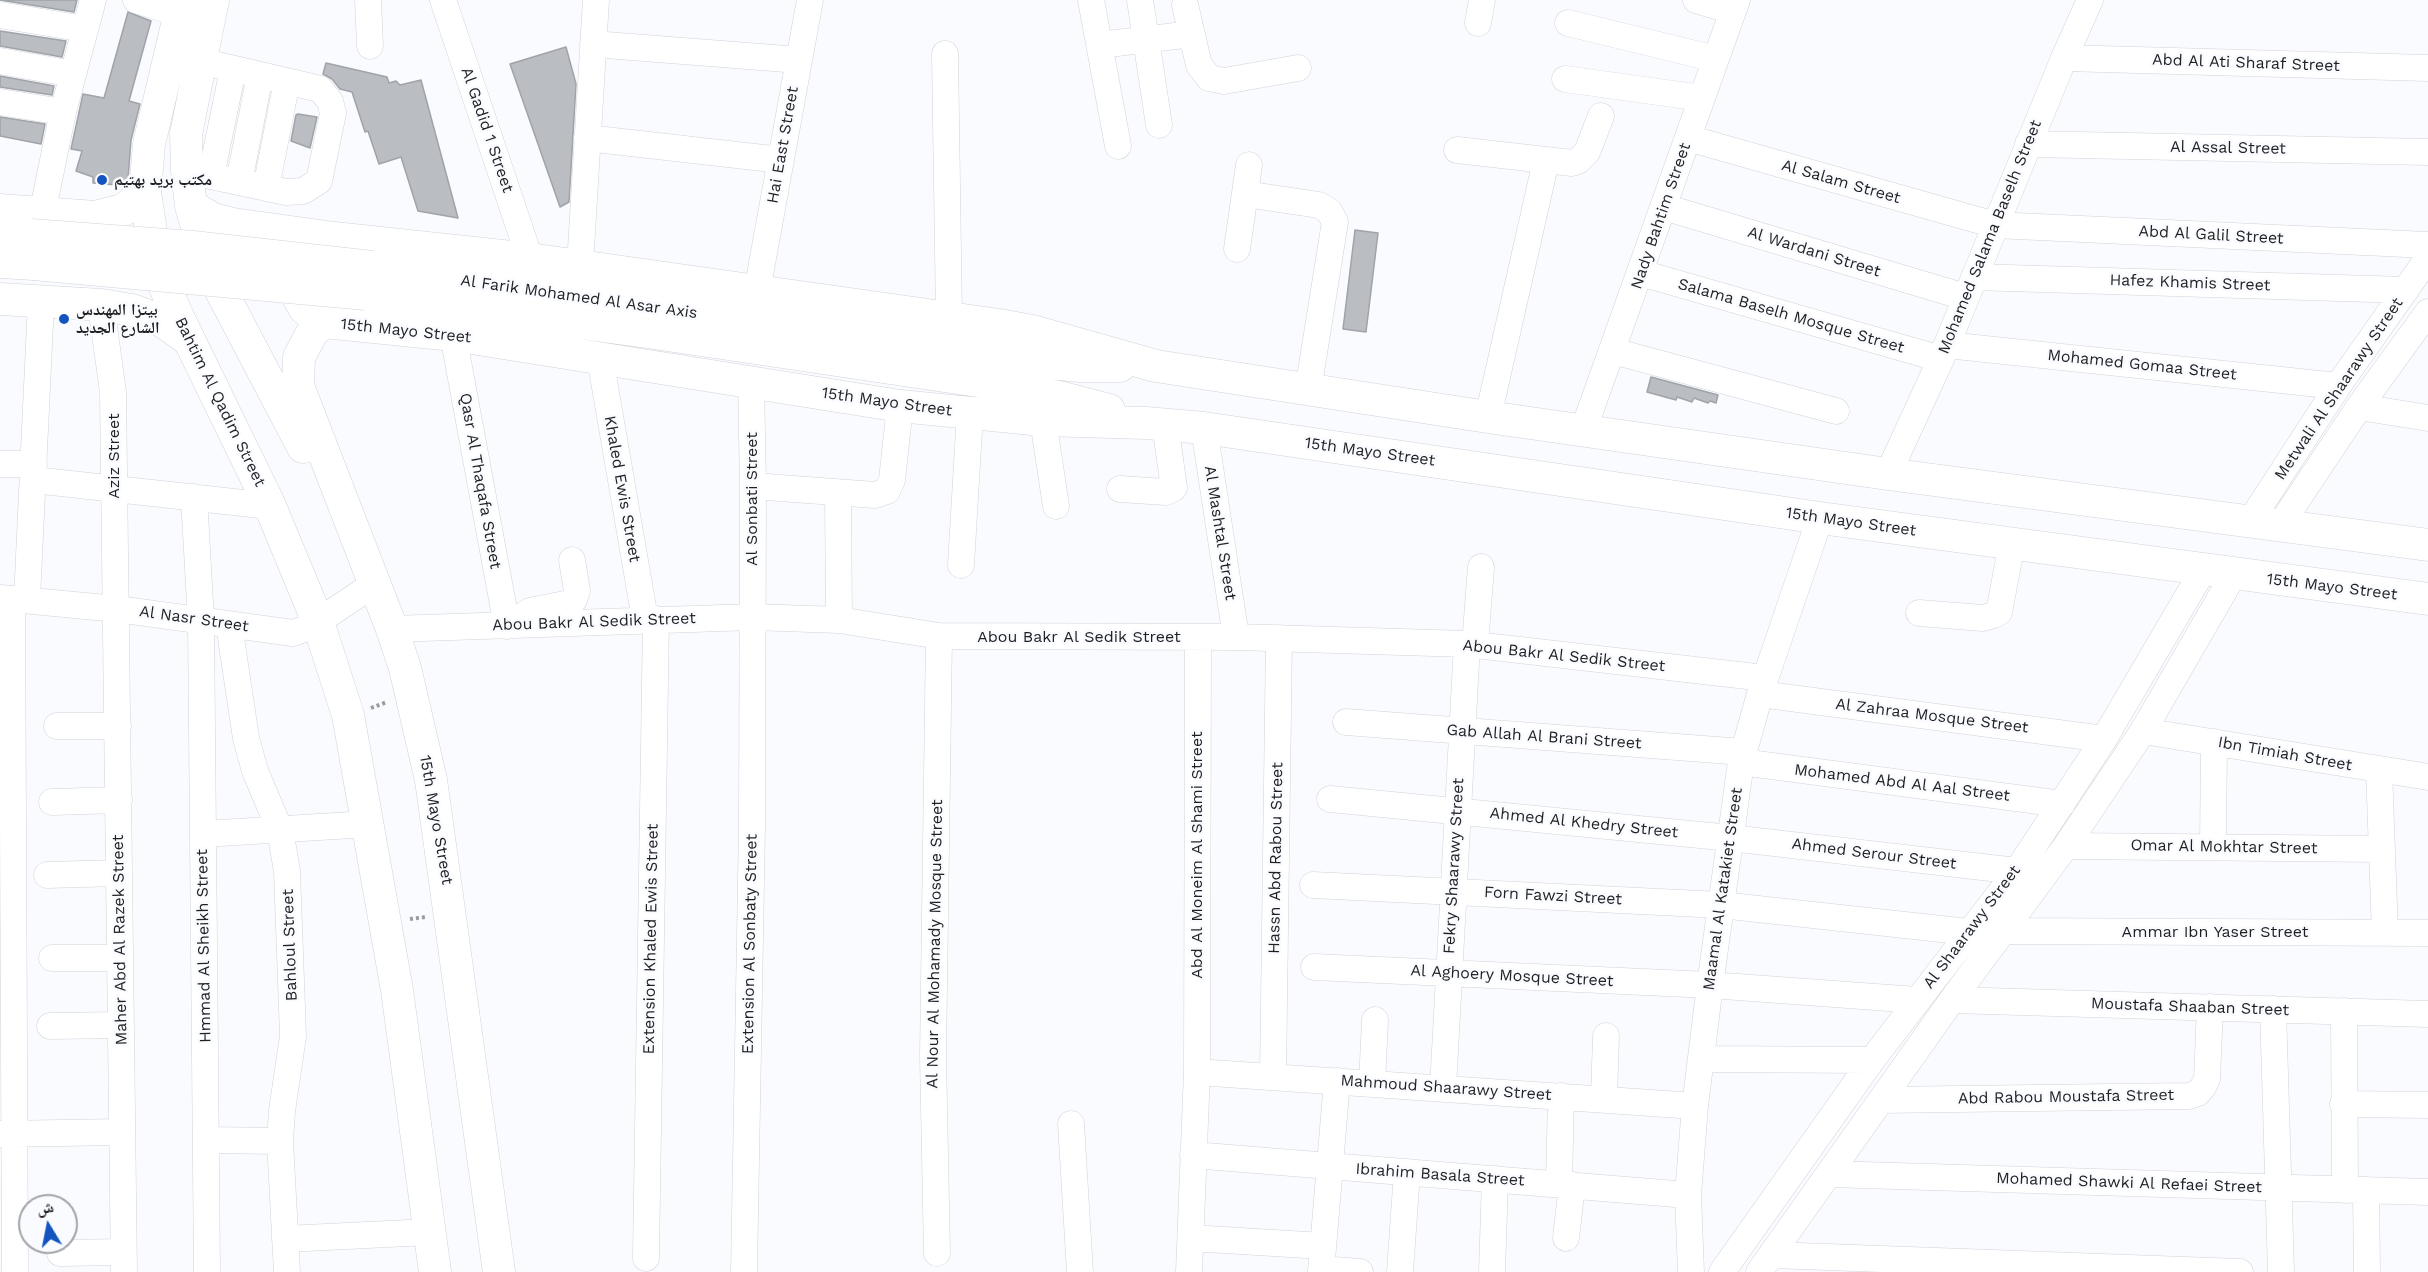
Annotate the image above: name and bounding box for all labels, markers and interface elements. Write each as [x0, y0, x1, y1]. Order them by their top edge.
street label: Abd Al Ati Sharaf Street [2152, 50, 2340, 76]
street label: Al Gadid 1 Street [457, 65, 517, 195]
street label: Hai East Street [763, 85, 803, 205]
street label: Mohamed Salama Baselh Street [1934, 117, 2046, 357]
street label: Al Assal Street [2170, 137, 2286, 159]
street label: Nady Bahtim Street [1627, 140, 1695, 292]
street label: Al Salam Street [1779, 156, 1903, 208]
place label: مكتب بريد بهتيم [114, 170, 212, 190]
marker: مكتب بريد بهتيم [95, 173, 109, 187]
street label: Abd Al Galil Street [2138, 222, 2284, 248]
street label: Al Wardani Street [1745, 223, 1883, 281]
street label: Al Farik Mohamed Al Asar Axis [459, 271, 699, 323]
street label: Hafez Khamis Street [2109, 271, 2271, 295]
street label: Salama Baselh Mosque Street [1676, 274, 1906, 358]
street label: Metwali Al Shaarawy Street [2271, 294, 2407, 484]
place label: بيتزا المهندس الشارع الجديد [76, 300, 160, 338]
marker: بيتزا المهندس الشارع الجديد [57, 312, 71, 326]
street label: Bahtim Al Qadim Street [171, 314, 269, 490]
street label: 15th Mayo Street [340, 315, 472, 347]
street label: Mohamed Gomaa Street [2046, 346, 2238, 384]
street label: 15th Mayo Street [821, 383, 953, 421]
street label: Qasr Al Thaqafa Street [455, 392, 505, 570]
street label: Aziz Street [104, 413, 124, 499]
street label: Khaled Ewis Street [600, 414, 644, 564]
street label: Al Sonbati Street [742, 432, 762, 566]
street label: 15th Mayo Street [1304, 433, 1436, 471]
street label: Al Mashtal Street [1200, 464, 1240, 602]
street label: 15th Mayo Street [1785, 503, 1917, 541]
street label: 15th Mayo Street [2266, 569, 2398, 605]
street label: Al Nasr Street [138, 602, 250, 636]
street label: Abou Bakr Al Sedik Street [492, 609, 696, 635]
street label: Abou Bakr Al Sedik Street [977, 627, 1181, 647]
street label: Abou Bakr Al Sedik Street [1462, 636, 1666, 676]
street label: Al Zahraa Mosque Street [1834, 695, 2030, 737]
street label: Gab Allah Al Brani Street [1446, 721, 1642, 753]
street label: Abd Al Moneim Al Shami Street [1187, 731, 1207, 979]
street label: Ibn Timiah Street [2216, 733, 2354, 775]
street label: 15th Mayo Street [415, 754, 457, 886]
street label: Mohamed Abd Al Aal Street [1793, 760, 2011, 806]
street label: Hassn Abd Rabou Street [1265, 762, 1287, 954]
street label: Fekry Shaarawy Street [1440, 778, 1468, 954]
street label: Maamal Al Katakiet Street [1699, 786, 1747, 992]
street label: Al Nour Al Mohamady Mosque Street [923, 799, 947, 1089]
street label: Ahmed Al Khedry Street [1489, 804, 1679, 842]
street label: Extension Khaled Ewis Street [639, 823, 663, 1055]
street label: Maher Abd Al Razek Street [109, 834, 131, 1046]
street label: Extension Al Sonbaty Street [738, 834, 762, 1054]
street label: Ahmed Serour Street [1791, 834, 1957, 874]
street label: Omar Al Mokhtar Street [2130, 836, 2318, 858]
street label: Hmmad Al Sheikh Street [193, 849, 215, 1043]
street label: Al Shaarawy Street [1919, 861, 2025, 993]
street label: Forn Fawzi Street [1484, 883, 1622, 909]
street label: Bahloul Street [278, 889, 302, 1001]
street label: Ammar Ibn Yaser Street [2122, 922, 2308, 942]
street label: Al Aghoery Mosque Street [1410, 961, 1614, 991]
street label: Moustafa Shaaban Street [2091, 994, 2289, 1020]
street label: Mahmoud Shaarawy Street [1340, 1071, 1552, 1105]
street label: Abd Rabou Moustafa Street [1958, 1086, 2174, 1108]
street label: Ibrahim Basala Street [1355, 1160, 1525, 1190]
street label: Mohamed Shawki Al Refaei Street [1996, 1169, 2262, 1197]
north arrow [18, 1194, 78, 1254]
text: ش [35, 1197, 55, 1219]

